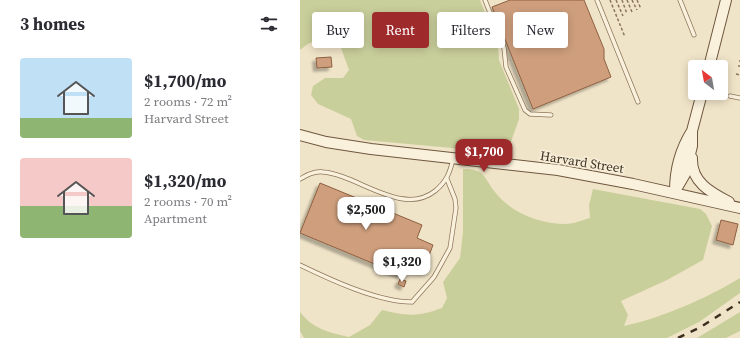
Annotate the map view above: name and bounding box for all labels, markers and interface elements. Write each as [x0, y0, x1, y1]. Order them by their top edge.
text: 3 homes [20, 12, 85, 36]
chip: Buy [312, 12, 364, 48]
chip: Rent [372, 12, 429, 48]
chip: Filters [437, 12, 505, 48]
chip: New [513, 12, 568, 48]
icon: filters [258, 13, 280, 35]
north arrow [688, 60, 728, 100]
map controls [688, 60, 728, 100]
text: $1,700/mo [144, 69, 226, 93]
icon: home [52, 74, 100, 122]
text: 2 rooms · 72 m² [144, 93, 232, 110]
text: Harvard Street [144, 110, 228, 127]
pin: $1,700 [451, 139, 517, 173]
text: $1,700 [464, 143, 504, 160]
street label: Harvard Street [539, 147, 626, 177]
text: $1,320/mo [144, 169, 226, 193]
icon: home [52, 174, 100, 222]
text: 2 rooms · 70 m² [144, 193, 232, 210]
pin: $2,500 [333, 197, 399, 231]
text: $2,500 [346, 201, 386, 218]
text: Apartment [144, 210, 207, 227]
pin: $1,320 [369, 249, 435, 283]
text: $1,320 [382, 253, 422, 270]

